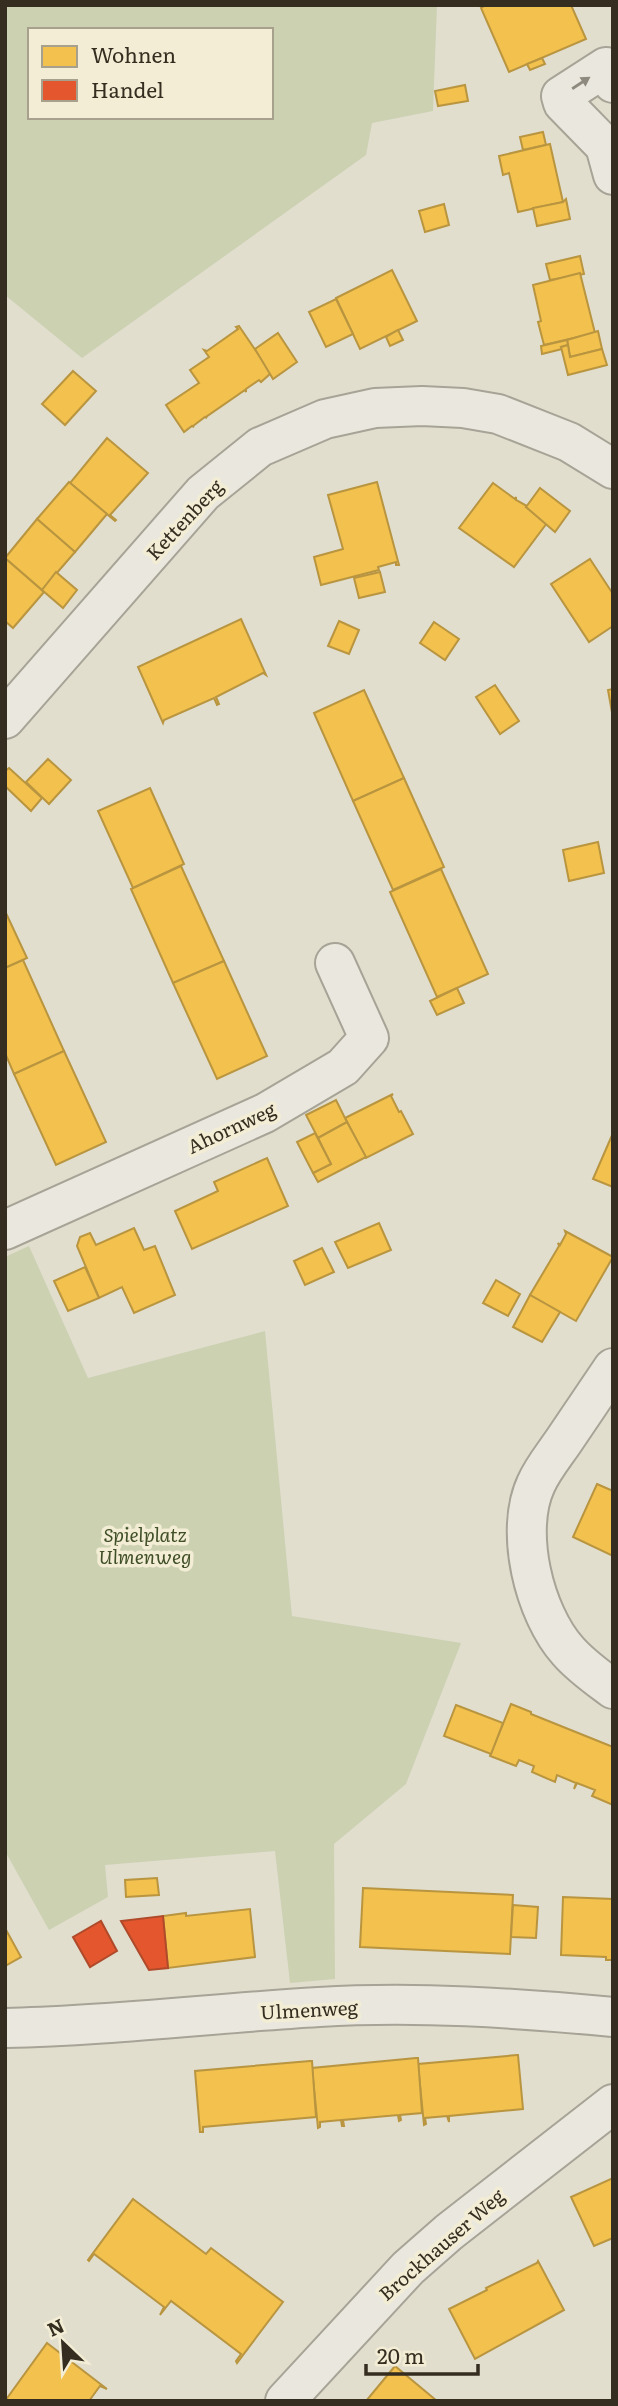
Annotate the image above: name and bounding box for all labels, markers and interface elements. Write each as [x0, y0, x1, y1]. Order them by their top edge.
legend [28, 28, 273, 119]
text: Wohnen [91, 38, 176, 69]
text: Handel [91, 73, 164, 104]
one-way arrow [572, 76, 591, 89]
street label: Kettenberg [139, 472, 229, 566]
street label: Ahornweg [182, 1094, 280, 1160]
park label: Spielplatz Ulmenweg [99, 1520, 191, 1570]
street label: Ulmenweg [259, 1992, 359, 2026]
street label: Brockhauser Weg [372, 2181, 510, 2307]
north arrow [28, 2308, 98, 2378]
text: N [42, 2311, 69, 2343]
scale bar [366, 2332, 478, 2376]
text: 20 m [377, 2339, 424, 2370]

